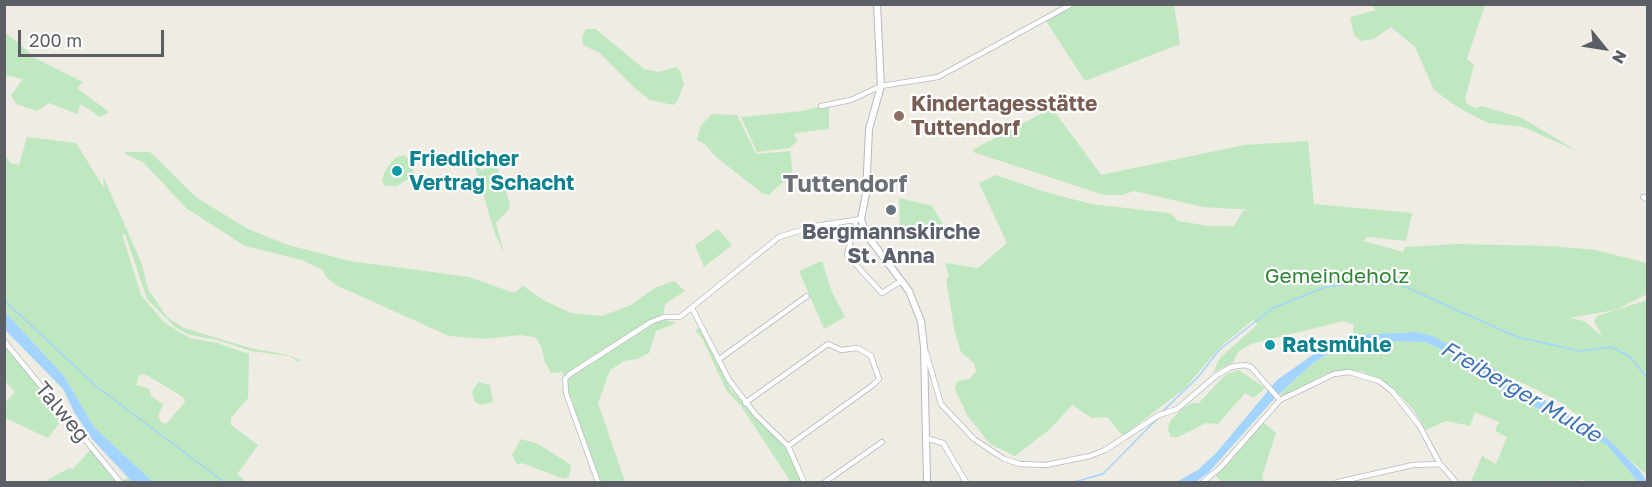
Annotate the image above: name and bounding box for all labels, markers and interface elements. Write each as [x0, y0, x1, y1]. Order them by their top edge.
scale bar [21, 18, 166, 56]
north arrow [1574, 18, 1634, 78]
text: 200 m [29, 29, 82, 51]
text: N [1608, 47, 1631, 67]
place label: Kindertagesstätte Tuttendorf [911, 91, 1097, 141]
marker: Kindertagesstätte Tuttendorf [892, 109, 906, 123]
place label: Friedlicher Vertrag Schacht [409, 146, 574, 196]
marker: Friedlicher Vertrag Schacht [390, 164, 404, 178]
district label: Tuttendorf [783, 170, 907, 198]
marker: Bergmannskirche St. Anna [884, 203, 898, 217]
place label: Bergmannskirche St. Anna [802, 219, 980, 269]
park label: Gemeindeholz [1265, 263, 1409, 289]
place label: Ratsmühle [1282, 332, 1392, 358]
water label: Freiberger Mulde [1436, 335, 1606, 449]
marker: Ratsmühle [1263, 338, 1277, 352]
street label: Talweg [29, 377, 95, 447]

